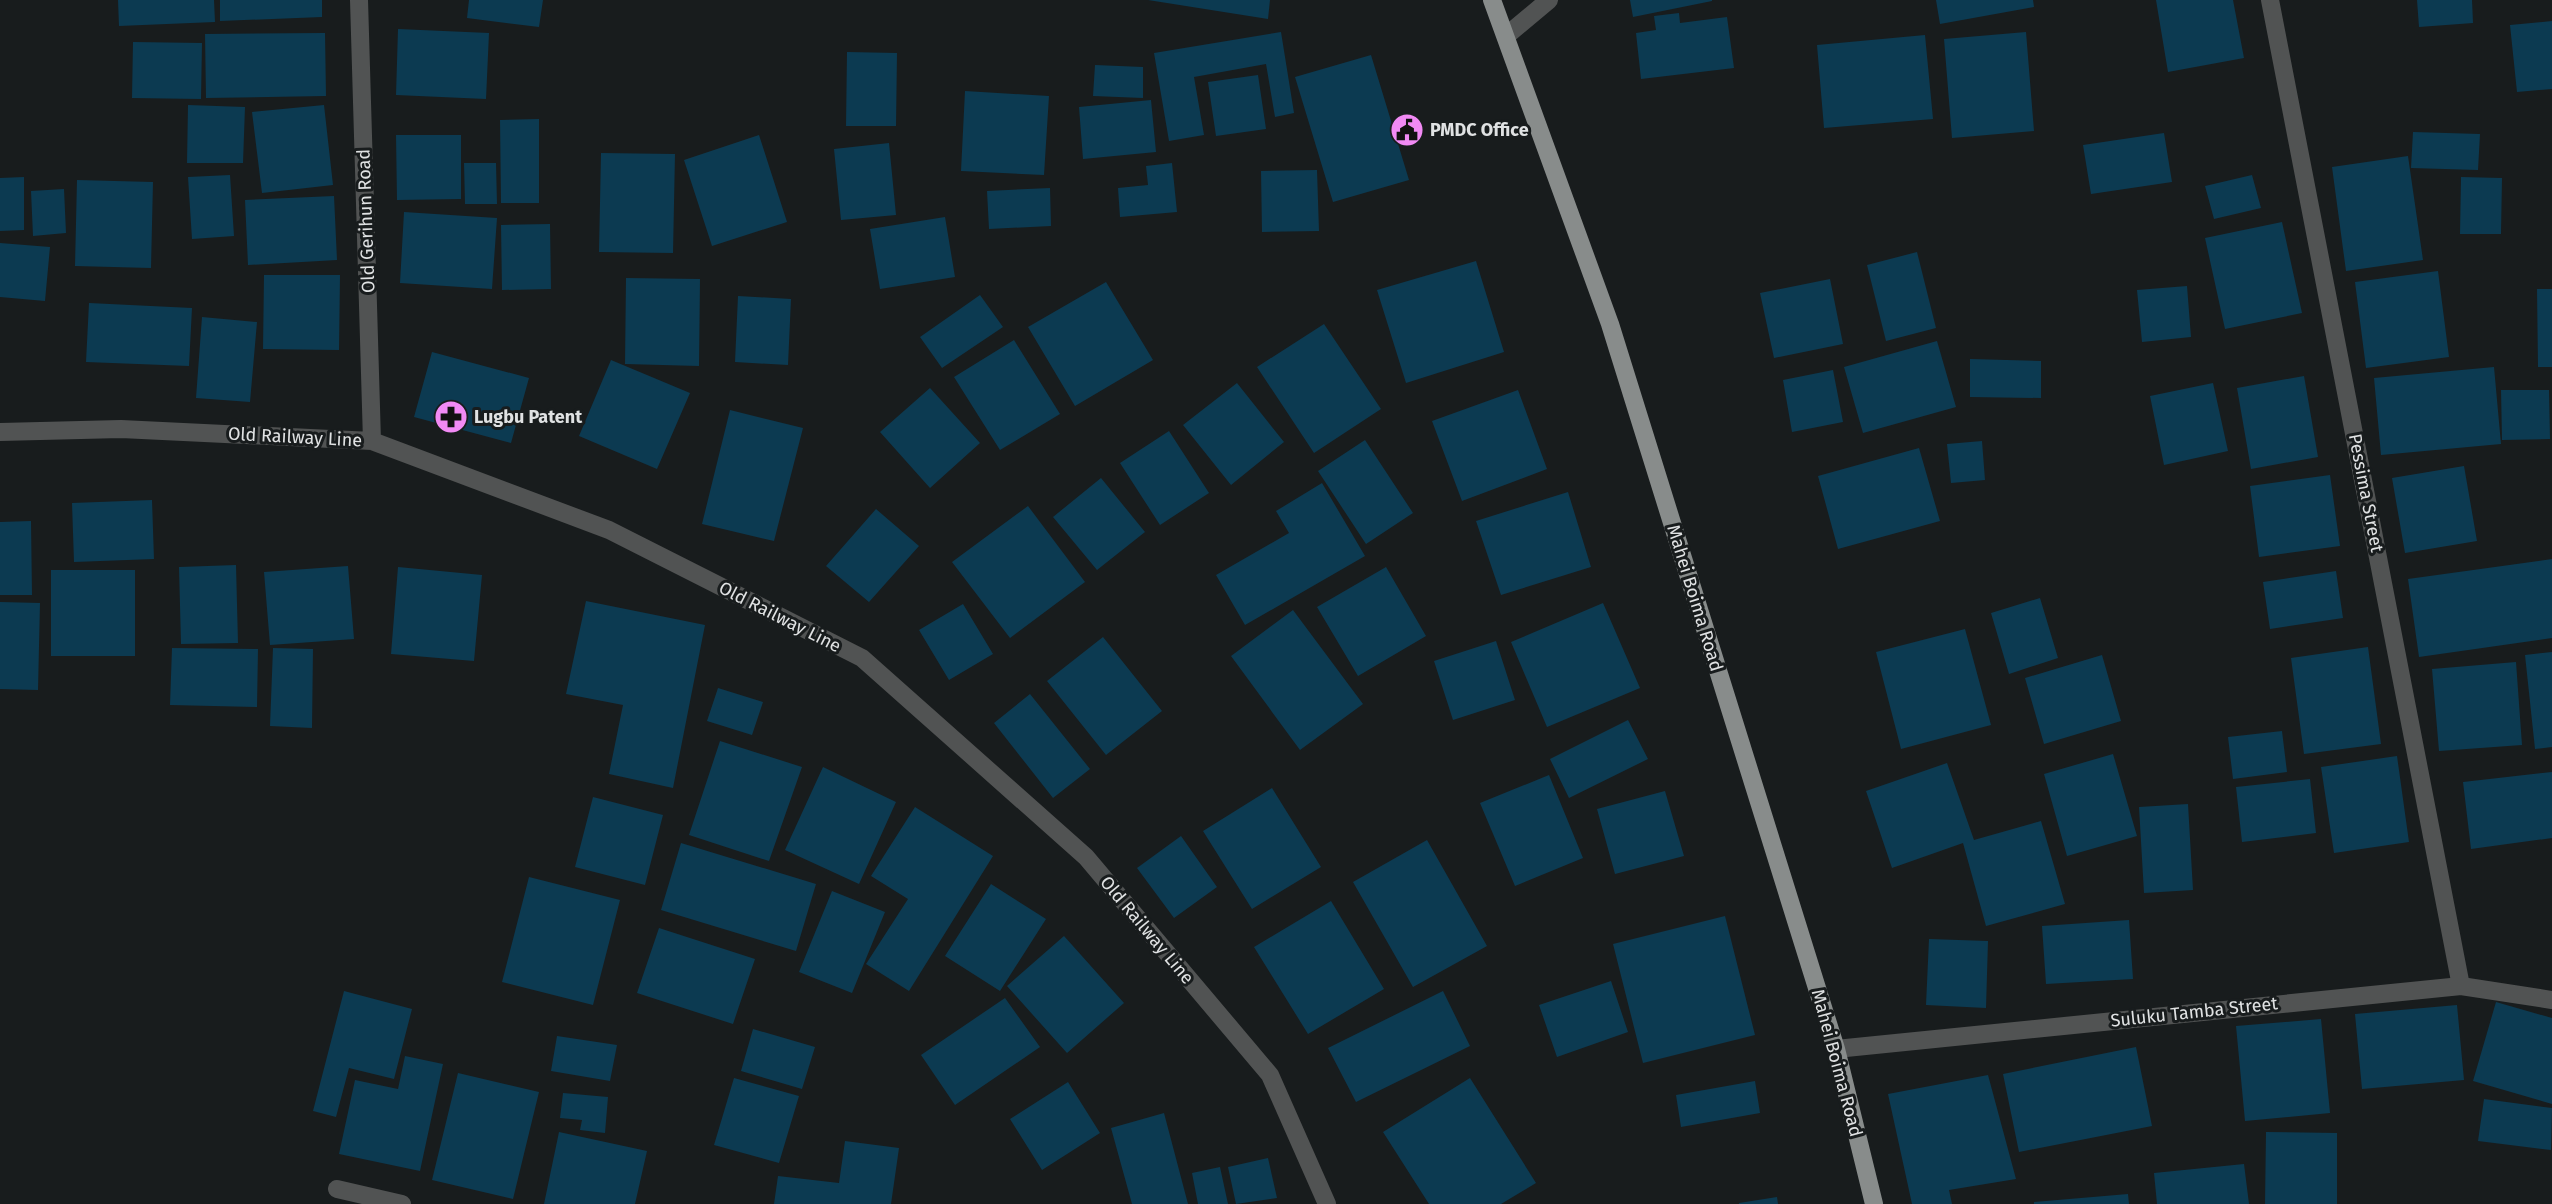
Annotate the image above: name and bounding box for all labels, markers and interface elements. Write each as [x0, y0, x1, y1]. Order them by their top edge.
public building icon: PMDC Office [1389, 112, 1425, 148]
place label: PMDC Office [1430, 119, 1529, 141]
street label: Old Gerihun Road [352, 149, 380, 293]
pharmacy icon: Lugbu Patent [433, 399, 469, 435]
place label: Lugbu Patent [474, 406, 583, 428]
street label: Old Railway Line [227, 423, 363, 451]
street label: Pessima Street [2344, 432, 2388, 555]
street label: Mahei Boima Road [1662, 522, 1728, 674]
street label: Old Railway Line [715, 577, 845, 657]
street label: Old Railway Line [1095, 872, 1199, 988]
street label: Mahei Boima Road [1807, 987, 1867, 1139]
street label: Suluku Tamba Street [2109, 992, 2279, 1032]

